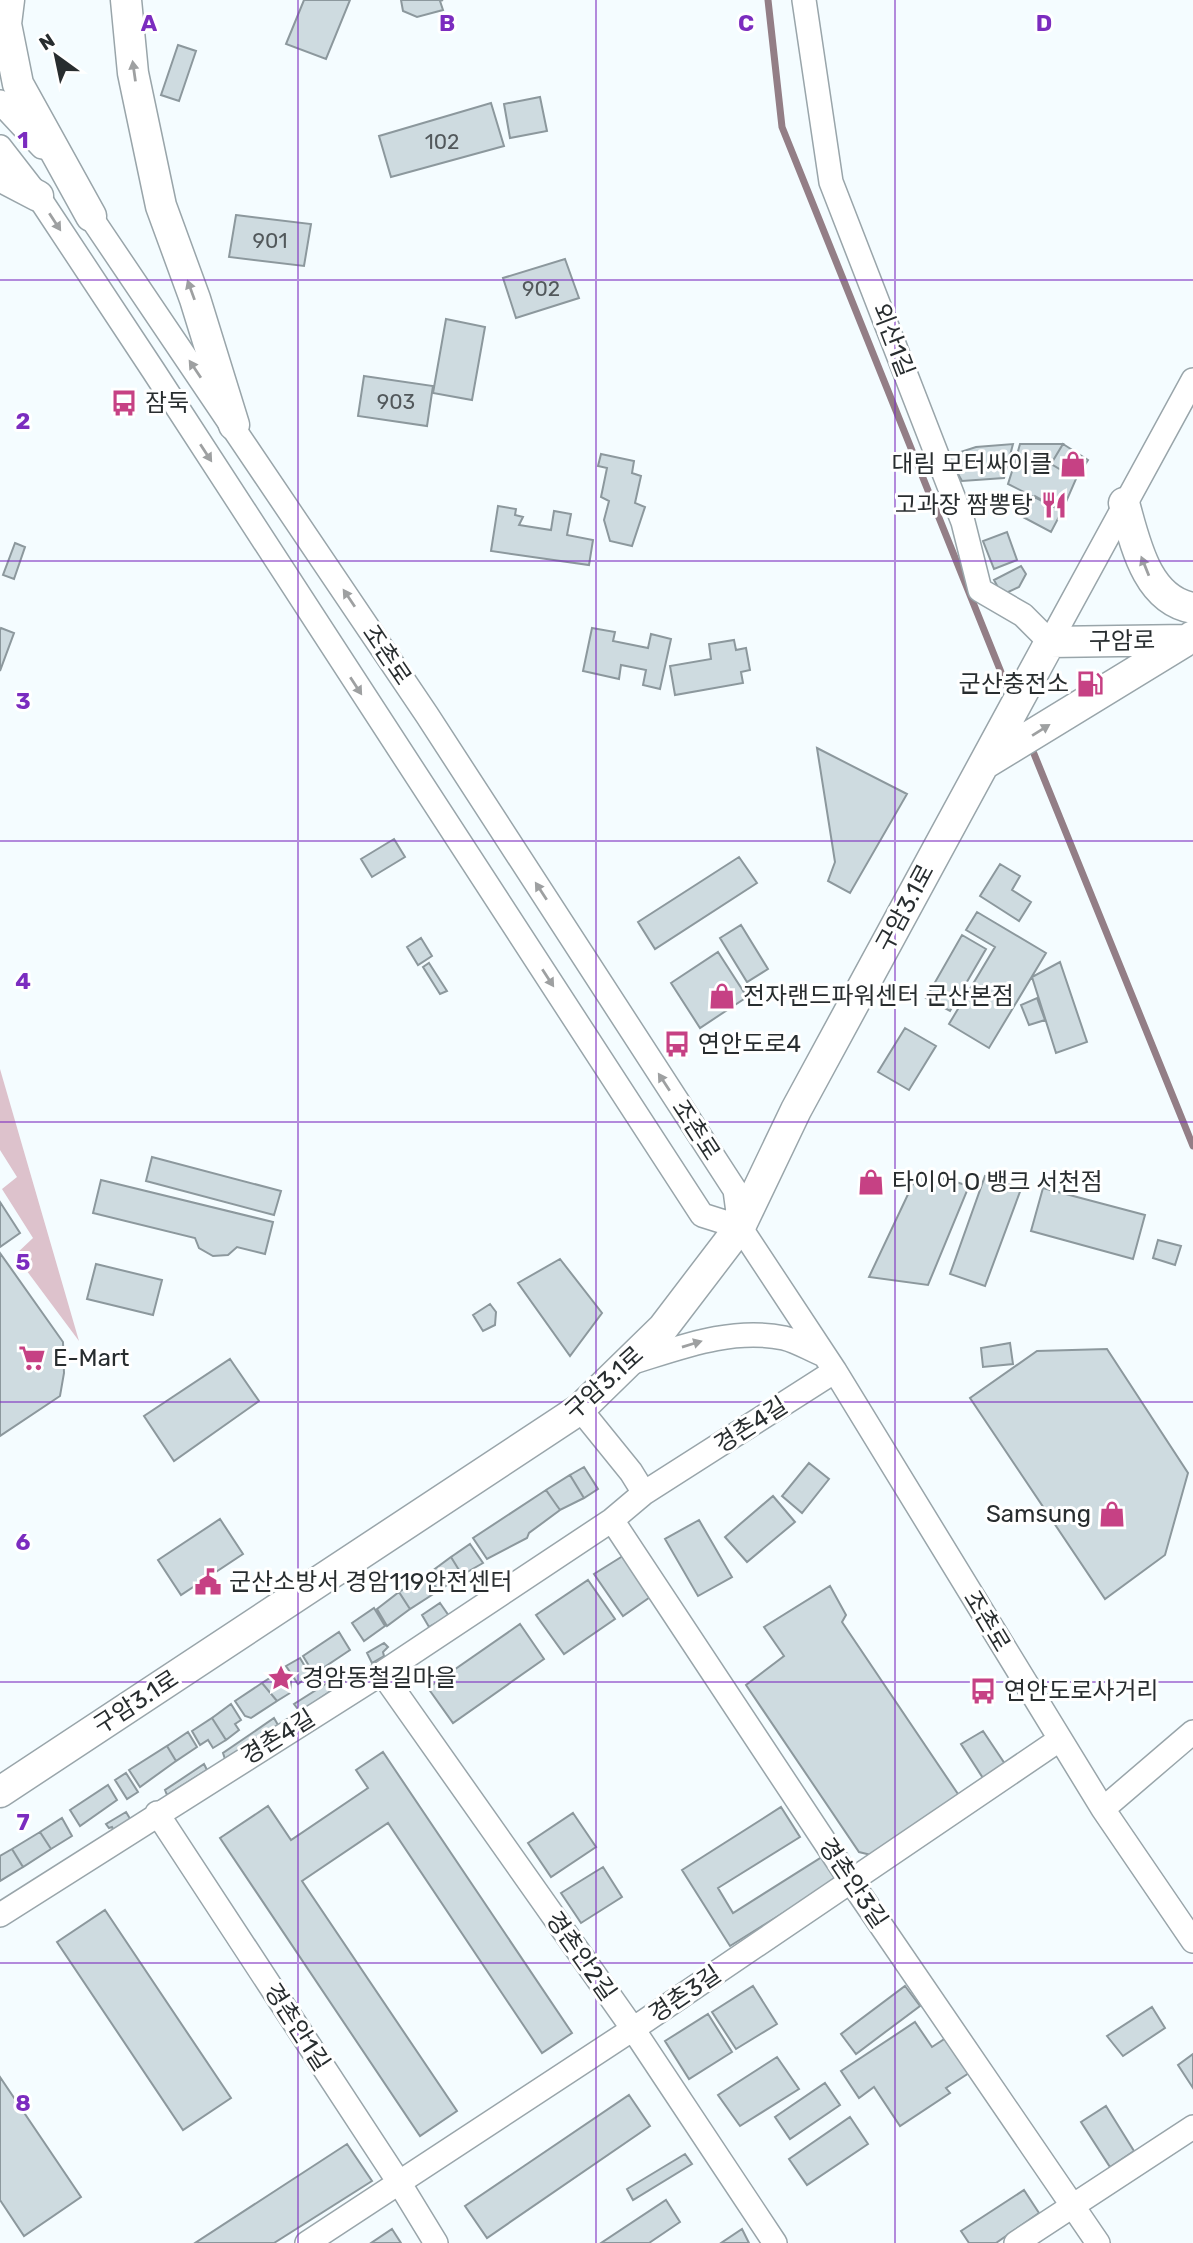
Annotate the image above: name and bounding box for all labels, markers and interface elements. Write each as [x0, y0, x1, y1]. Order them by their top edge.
text: A [141, 9, 158, 37]
text: B [439, 9, 455, 37]
text: C [738, 9, 754, 37]
text: D [1036, 9, 1052, 37]
north arrow [21, 21, 91, 91]
text: N [35, 29, 59, 56]
one-way arrow [128, 59, 139, 81]
text: 1 [17, 126, 29, 154]
house number: 102 [425, 129, 459, 154]
one-way arrow [48, 212, 61, 232]
house number: 901 [253, 228, 287, 253]
house number: 902 [522, 276, 560, 301]
one-way arrow [185, 279, 196, 300]
street label: 외산1길 [866, 299, 920, 381]
one-way arrow [189, 359, 202, 378]
bus stop icon: 잠둑 [109, 388, 139, 418]
place label: 잠둑 [145, 389, 189, 417]
house number: 903 [377, 389, 415, 414]
text: 2 [16, 407, 30, 435]
one-way arrow [199, 444, 212, 463]
shop icon: 대림 모터싸이클 [1058, 449, 1088, 479]
place label: 대림 모터싸이클 [892, 450, 1052, 478]
restaurant icon: 고과장 짬뽕탕 [1039, 490, 1069, 520]
place label: 고과장 짬뽕탕 [895, 491, 1033, 519]
one-way arrow [1139, 556, 1150, 577]
one-way arrow [342, 589, 356, 607]
street label: 조촌로 [357, 620, 417, 690]
street label: 구암로 [1089, 626, 1155, 656]
fuel station icon: 군산충전소 [1075, 669, 1105, 699]
place label: 군산충전소 [959, 670, 1069, 698]
one-way arrow [349, 676, 362, 695]
text: 3 [15, 687, 31, 715]
one-way arrow [1031, 723, 1050, 736]
street label: 구암3.1로 [870, 859, 940, 957]
one-way arrow [534, 881, 547, 901]
text: 4 [15, 967, 31, 995]
one-way arrow [541, 969, 554, 988]
shop icon: 전자랜드파워센터 군산본점 [707, 981, 737, 1011]
place label: 전자랜드파워센터 군산본점 [743, 982, 1014, 1010]
bus stop icon: 연안도로4 [662, 1029, 692, 1059]
place label: 연안도로4 [698, 1030, 801, 1058]
one-way arrow [658, 1072, 671, 1092]
street label: 조촌로 [666, 1095, 726, 1165]
shop icon: 타이어 O 뱅크 서천점 [856, 1167, 886, 1197]
place label: 타이어 O 뱅크 서천점 [892, 1168, 1103, 1196]
text: 5 [16, 1248, 31, 1276]
one-way arrow [682, 1338, 703, 1348]
street label: 구암3.1로 [559, 1341, 649, 1425]
supermarket icon: E-Mart [17, 1343, 47, 1373]
place label: E-Mart [53, 1344, 129, 1372]
street label: 경촌4길 [709, 1391, 793, 1459]
shop icon: Samsung [1097, 1499, 1127, 1529]
place label: Samsung [986, 1500, 1091, 1528]
text: 6 [16, 1528, 31, 1556]
public building icon: 군산소방서 경암119안전센터 [193, 1567, 223, 1597]
place label: 군산소방서 경암119안전센터 [229, 1568, 513, 1596]
street label: 조촌로 [958, 1585, 1016, 1657]
place icon: 경암동철길마을 [266, 1663, 296, 1693]
street label: 구암3.1로 [88, 1664, 184, 1740]
place label: 경암동철길마을 [302, 1664, 457, 1692]
bus stop icon: 연안도로사거리 [968, 1676, 998, 1706]
place label: 연안도로사거리 [1004, 1677, 1159, 1705]
street label: 경촌4길 [236, 1704, 320, 1770]
text: 7 [16, 1808, 30, 1836]
street label: 경촌안3길 [813, 1833, 893, 1933]
street label: 경촌안2길 [540, 1906, 622, 2006]
street label: 경촌3길 [644, 1960, 726, 2028]
street label: 경촌안1길 [258, 1978, 336, 2076]
text: 8 [15, 2089, 31, 2117]

